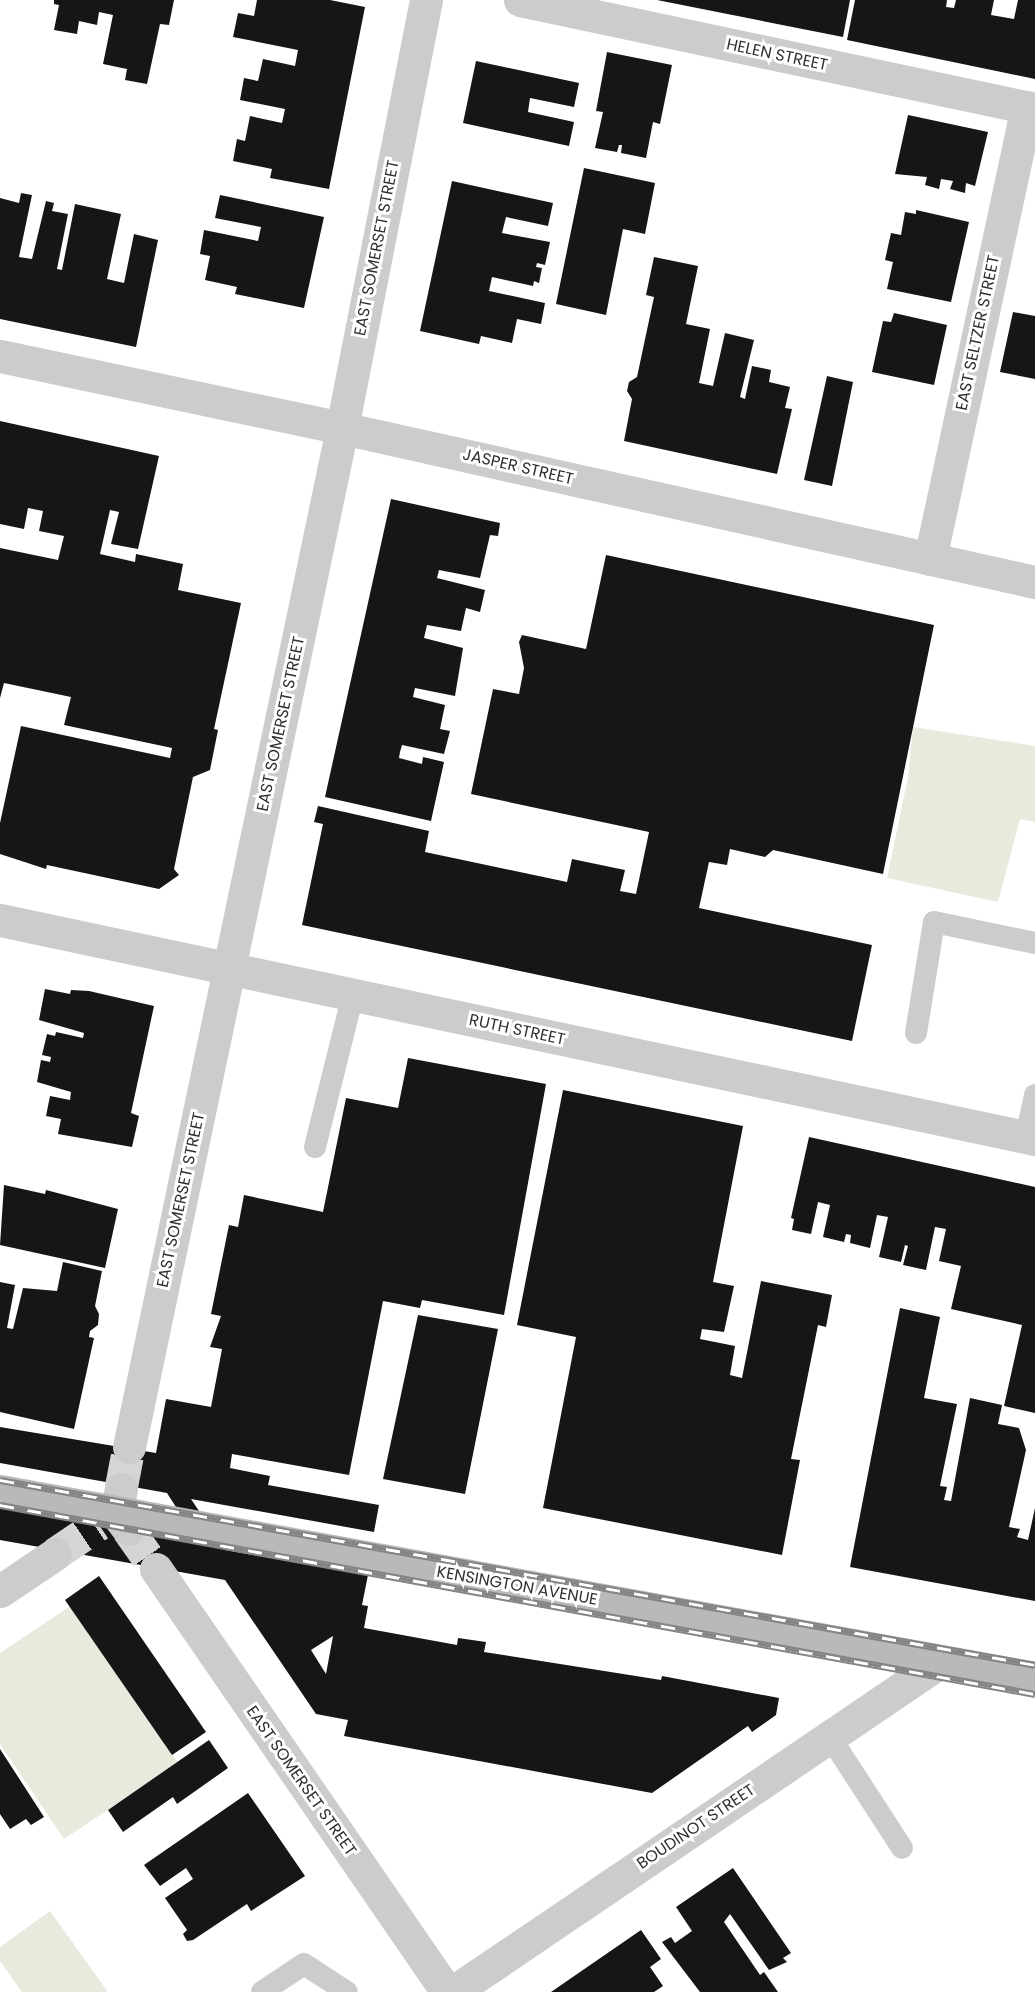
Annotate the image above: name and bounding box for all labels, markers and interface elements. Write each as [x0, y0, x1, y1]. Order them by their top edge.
street label: HELEN STREET [725, 35, 829, 75]
street label: EAST SOMERSET STREET [351, 159, 403, 337]
street label: EAST SELTZER STREET [952, 254, 1004, 412]
street label: JASPER STREET [461, 445, 575, 489]
street label: EAST SOMERSET STREET [253, 635, 309, 813]
street label: RUTH STREET [467, 1010, 567, 1050]
street label: EAST SOMERSET STREET [153, 1111, 209, 1289]
street label: KENSINGTON AVENUE [435, 1562, 599, 1610]
street label: EAST SOMERSET STREET [242, 1702, 360, 1860]
street label: BOUDINOT STREET [633, 1780, 759, 1874]

